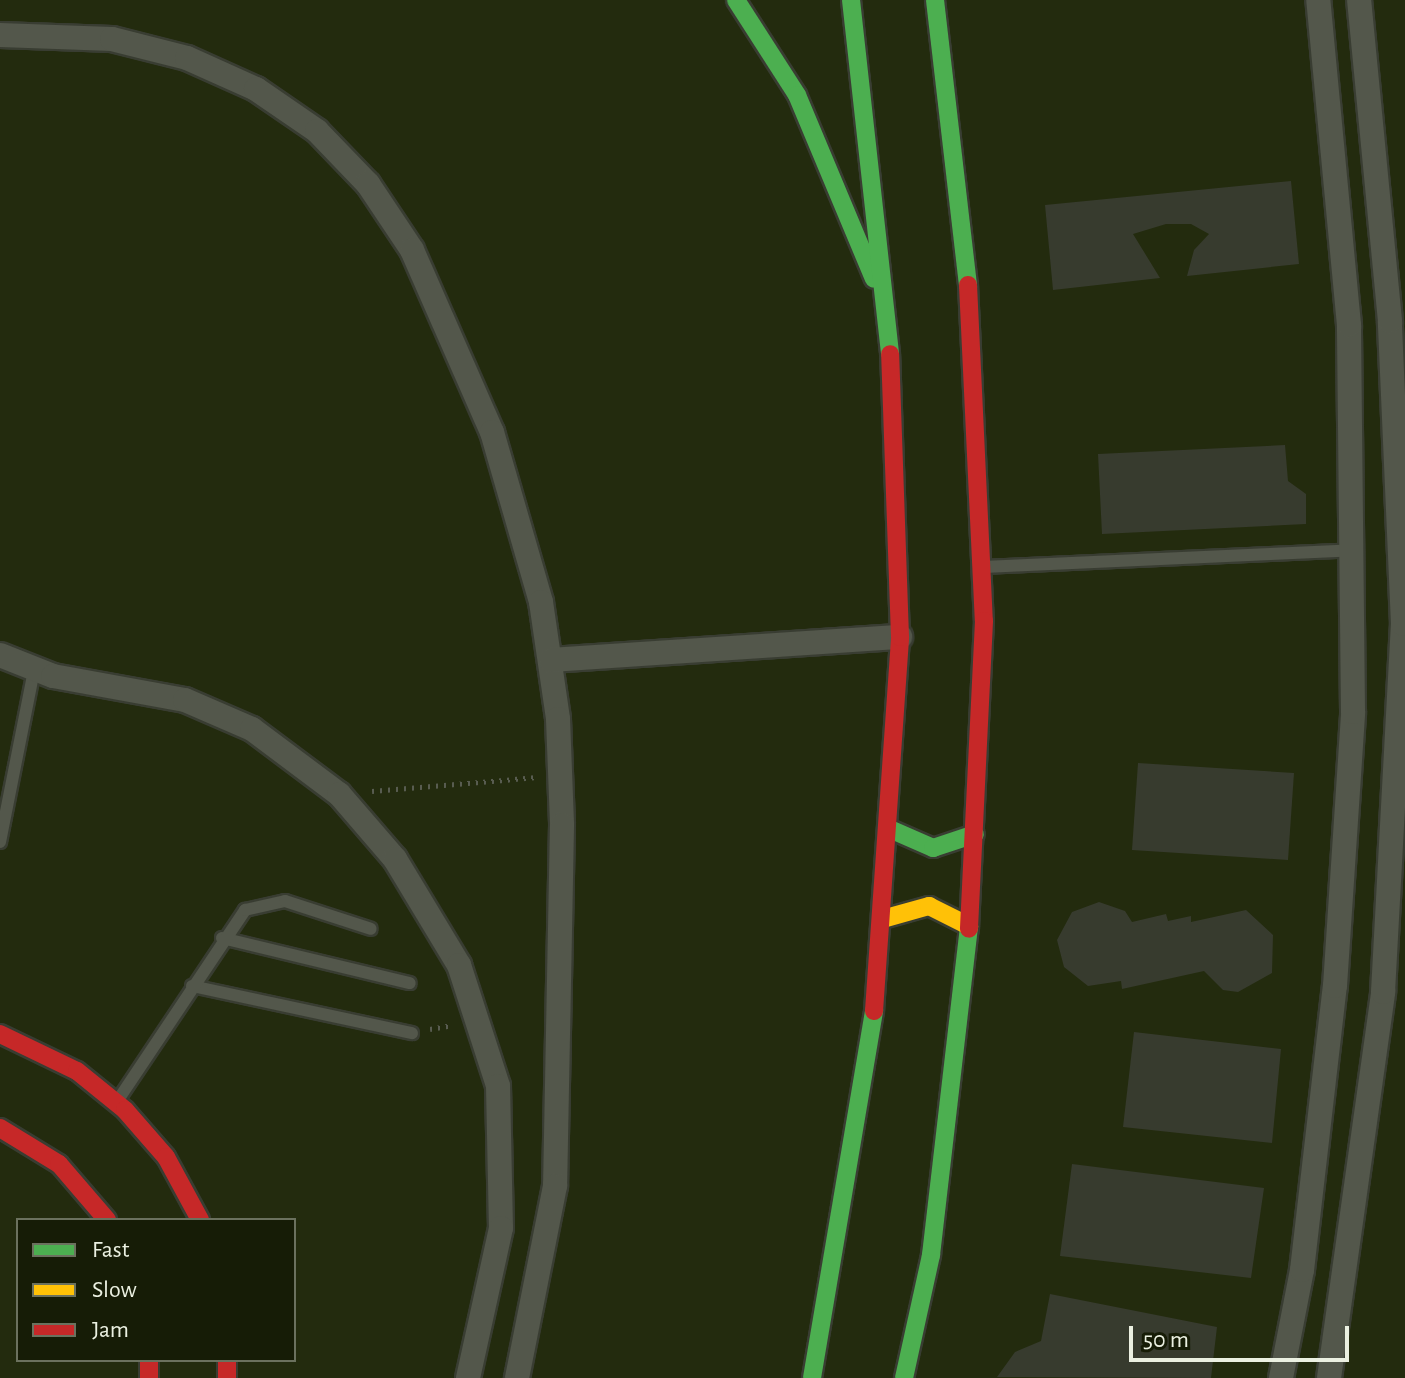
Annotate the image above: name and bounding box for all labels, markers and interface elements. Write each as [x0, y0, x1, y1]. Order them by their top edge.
legend [16, 1218, 296, 1362]
text: Fast [92, 1238, 129, 1262]
text: Slow [92, 1278, 137, 1302]
scale bar [1133, 1310, 1353, 1360]
text: Jam [92, 1318, 129, 1342]
text: 50 m [1143, 1328, 1189, 1352]

